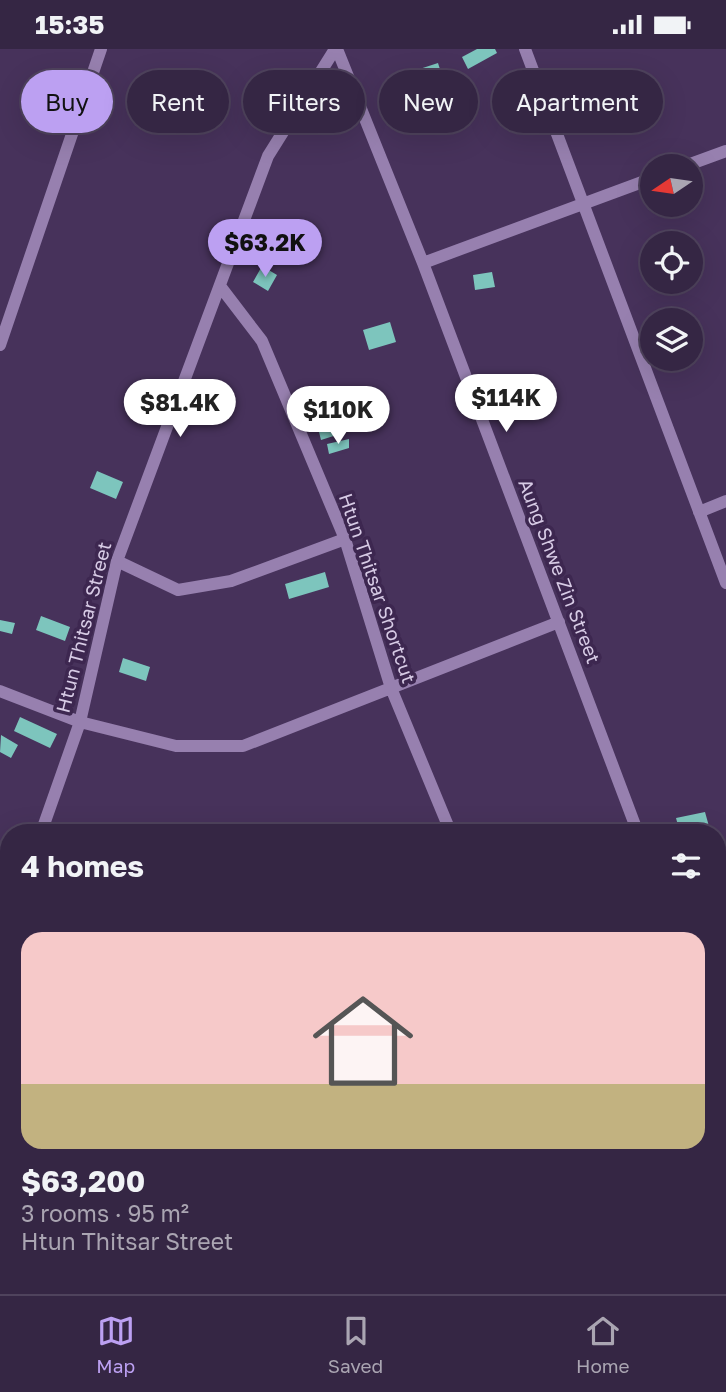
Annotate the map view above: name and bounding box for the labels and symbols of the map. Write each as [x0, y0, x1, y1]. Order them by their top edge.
north arrow [640, 154, 704, 217]
pin: $63.2K [208, 219, 322, 279]
pin: $114K [457, 375, 555, 434]
pin: $81.4K [123, 379, 237, 439]
pin: $110K [289, 387, 387, 446]
street label: Aung Shwe Zin Street [514, 475, 606, 667]
street label: Htun Thitsar Shortcut [335, 490, 421, 686]
street label: Htun Thitsar Street [51, 539, 115, 715]

